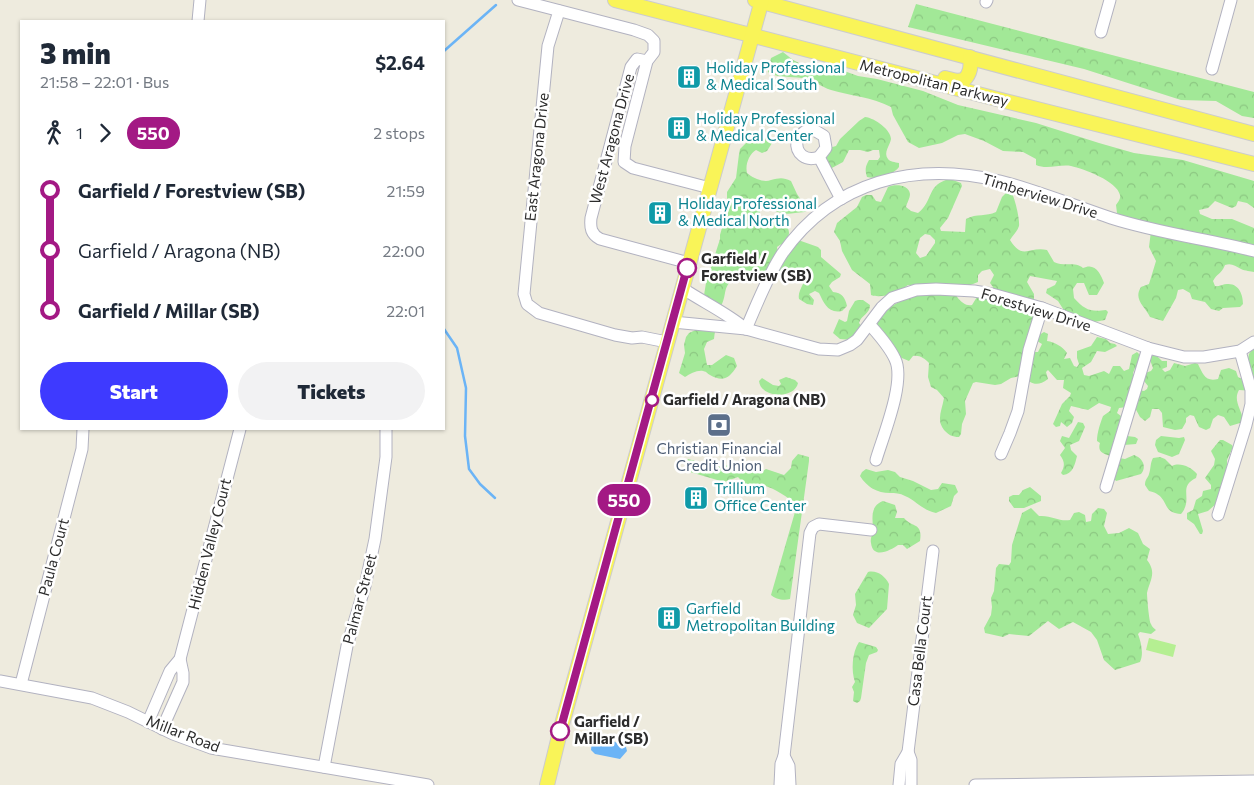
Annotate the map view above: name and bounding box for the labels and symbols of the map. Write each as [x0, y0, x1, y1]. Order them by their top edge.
street label: Metropolitan Parkway [858, 55, 1011, 109]
place label: Holiday Professional & Medical South [706, 58, 845, 93]
building icon: Holiday Professional & Medical South [676, 64, 702, 90]
street label: West Aragona Drive [585, 71, 637, 206]
street label: East Aragona Drive [520, 92, 552, 222]
place label: Holiday Professional & Medical Center [696, 109, 835, 144]
building icon: Holiday Professional & Medical Center [666, 115, 692, 141]
street label: Timberview Drive [980, 169, 1100, 221]
place label: Holiday Professional & Medical North [678, 194, 817, 229]
building icon: Holiday Professional & Medical North [647, 200, 673, 226]
place label: Garfield / Forestview (SB) [701, 249, 812, 284]
marker: Garfield / Forestview (SB) [677, 258, 697, 278]
street label: Forestview Drive [979, 284, 1094, 334]
place label: Garfield / Aragona (NB) [663, 390, 826, 408]
marker: Garfield / Aragona (NB) [645, 393, 659, 407]
bank icon: Christian Financial Credit Union [706, 412, 732, 438]
place label: Christian Financial Credit Union [656, 439, 782, 474]
street label: Hidden Valley Court [184, 476, 234, 611]
place label: Trillium Office Center [714, 479, 807, 514]
line badge: 550 [595, 484, 653, 516]
building icon: Trillium Office Center [683, 485, 709, 511]
street label: Paula Court [34, 516, 72, 598]
street label: Palmar Street [338, 551, 380, 646]
street label: Casa Bella Court [903, 595, 935, 707]
place label: Garfield Metropolitan Building [686, 599, 835, 634]
building icon: Garfield Metropolitan Building [656, 605, 682, 631]
street label: Millar Road [144, 711, 223, 755]
place label: Garfield / Millar (SB) [574, 712, 649, 747]
marker: Garfield / Millar (SB) [550, 721, 570, 741]

